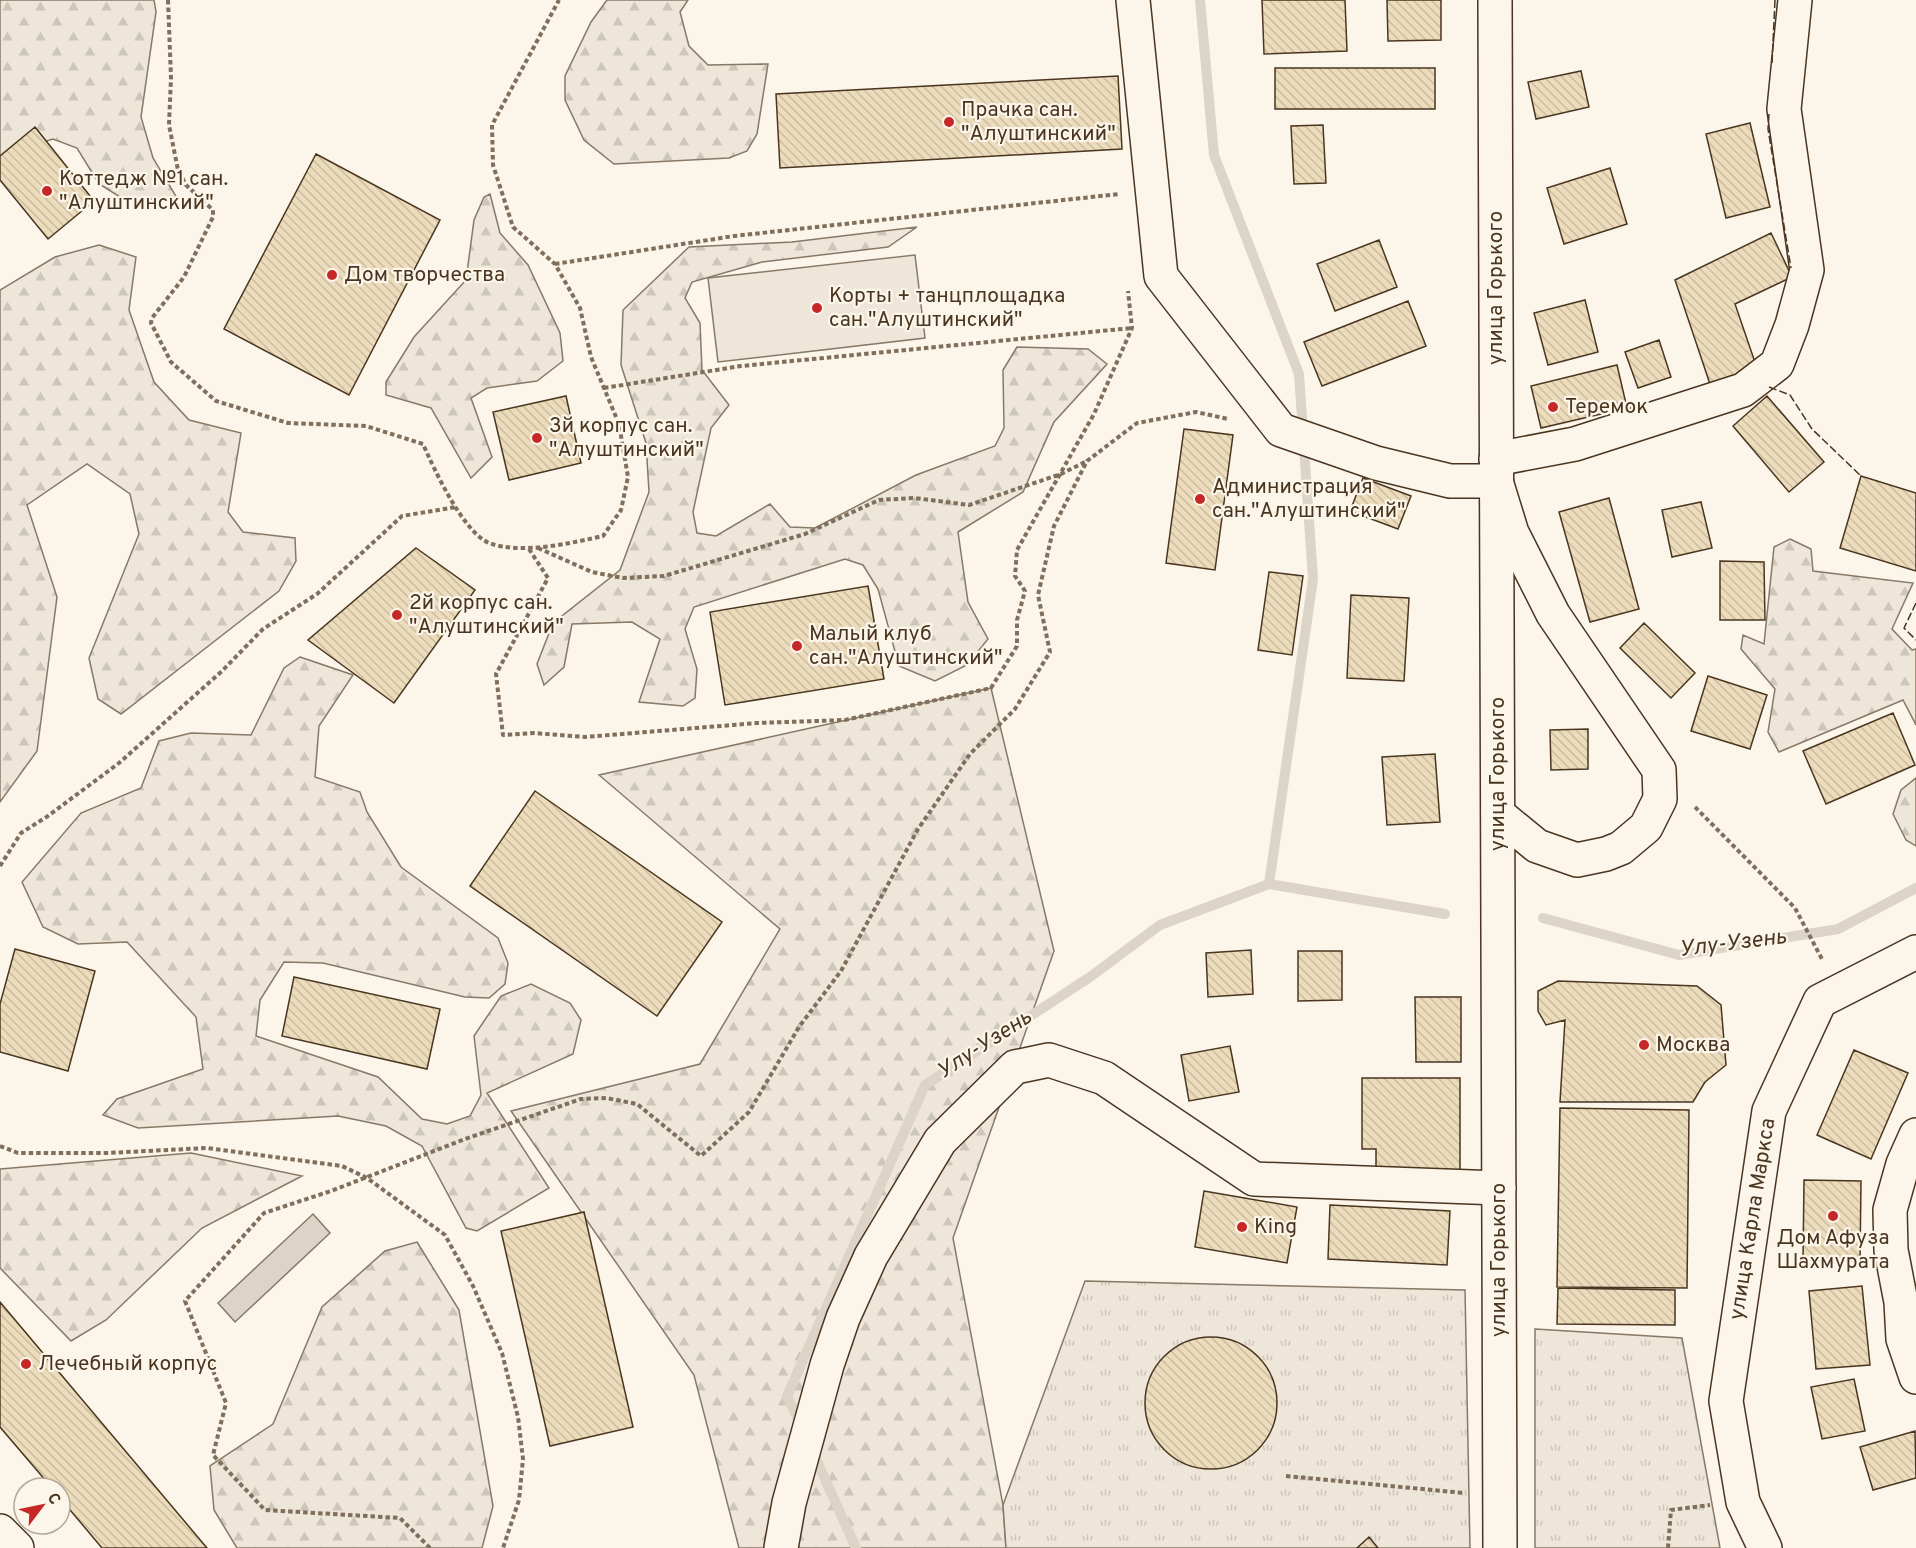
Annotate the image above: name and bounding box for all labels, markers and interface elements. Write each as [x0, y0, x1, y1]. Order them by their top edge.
place label: Прачка сан. "Алуштинский" [961, 97, 1116, 148]
marker: Прачка сан. "Алуштинский" [942, 115, 956, 129]
place label: Коттедж №1 сан. "Алуштинский" [59, 166, 228, 217]
marker: Коттедж №1 сан. "Алуштинский" [40, 184, 54, 198]
street label: улица Горького [1483, 211, 1510, 365]
place label: Дом творчества [344, 262, 505, 289]
marker: Дом творчества [325, 268, 339, 282]
place label: Корты + танцплощадка сан."Алуштинский" [829, 283, 1065, 334]
marker: Корты + танцплощадка сан."Алуштинский" [810, 301, 824, 315]
place label: Теремок [1565, 394, 1648, 421]
marker: Теремок [1546, 400, 1560, 414]
place label: 3й корпус сан. "Алуштинский" [549, 413, 704, 464]
marker: 3й корпус сан. "Алуштинский" [530, 431, 544, 445]
place label: Администрация сан."Алуштинский" [1212, 474, 1406, 525]
marker: Администрация сан."Алуштинский" [1193, 492, 1207, 506]
place label: 2й корпус сан. "Алуштинский" [409, 590, 564, 641]
marker: 2й корпус сан. "Алуштинский" [390, 608, 404, 622]
place label: Малый клуб сан."Алуштинский" [809, 621, 1003, 672]
marker: Малый клуб сан."Алуштинский" [790, 639, 804, 653]
street label: улица Горького [1485, 697, 1512, 851]
water label: Улу-Узень [1678, 924, 1788, 964]
water label: Улу-Узень [932, 1004, 1038, 1086]
place label: Москва [1656, 1032, 1730, 1059]
marker: Москва [1637, 1038, 1651, 1052]
street label: улица Карла Маркса [1724, 1116, 1782, 1322]
street label: улица Горького [1486, 1183, 1513, 1337]
marker: Дом Афуза Шахмурата [1826, 1209, 1840, 1223]
place label: King [1254, 1214, 1297, 1241]
marker: King [1235, 1220, 1249, 1234]
place label: Дом Афуза Шахмурата [1776, 1225, 1890, 1276]
place label: Лечебный корпус [38, 1351, 217, 1378]
marker: Лечебный корпус [19, 1357, 33, 1371]
north arrow [12, 1476, 72, 1536]
text: С [42, 1489, 64, 1509]

